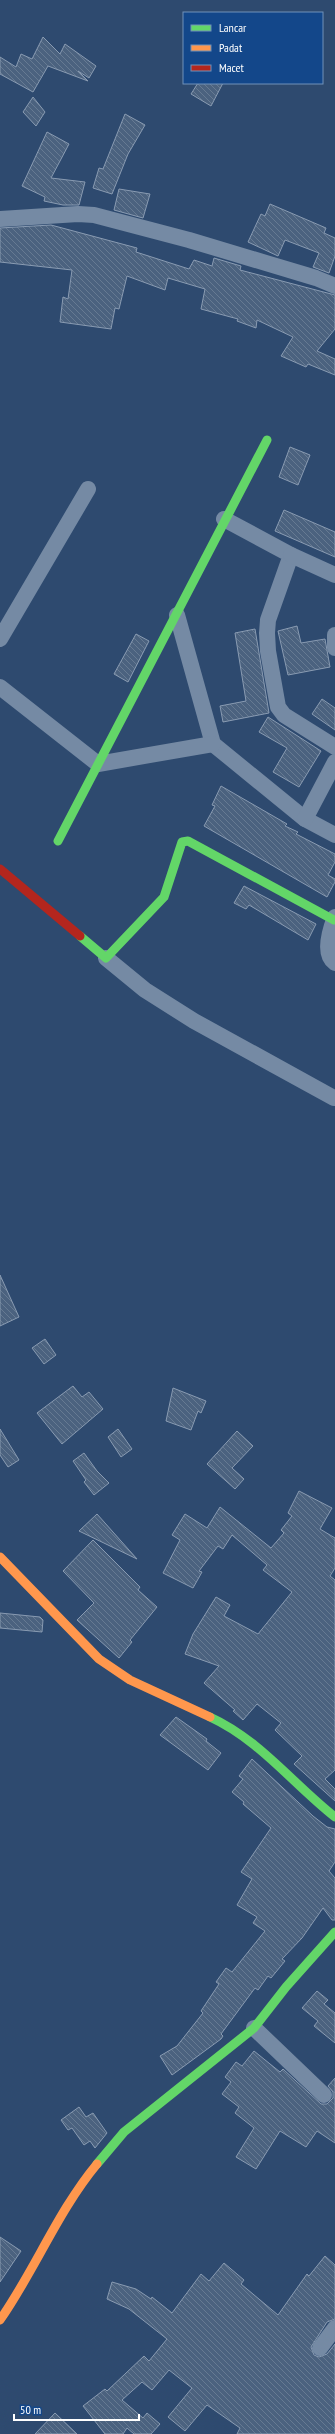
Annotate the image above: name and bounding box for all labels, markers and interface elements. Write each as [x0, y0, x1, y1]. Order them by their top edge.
legend [183, 12, 323, 84]
text: Lancar [219, 20, 247, 35]
text: Padat [219, 40, 243, 55]
text: Macet [219, 60, 244, 75]
scale bar [14, 2396, 139, 2422]
text: 50 m [20, 2402, 41, 2417]

